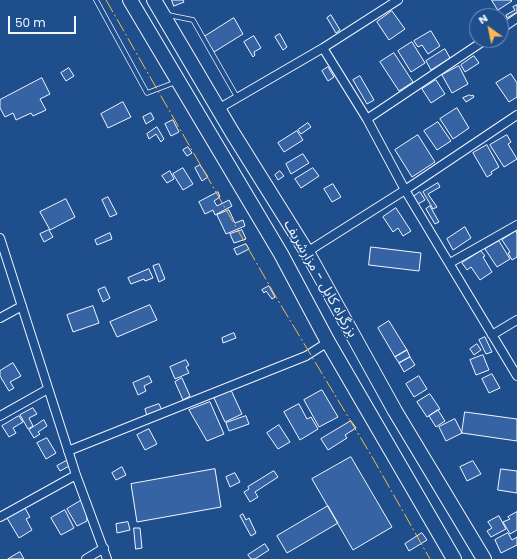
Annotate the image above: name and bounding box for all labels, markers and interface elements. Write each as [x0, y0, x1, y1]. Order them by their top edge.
scale bar [10, 8, 78, 34]
north arrow [469, 8, 509, 48]
text: N [475, 10, 491, 28]
text: 50 m [15, 14, 46, 31]
street label: بزرگراه کابل - مزارشریف [280, 217, 360, 341]

